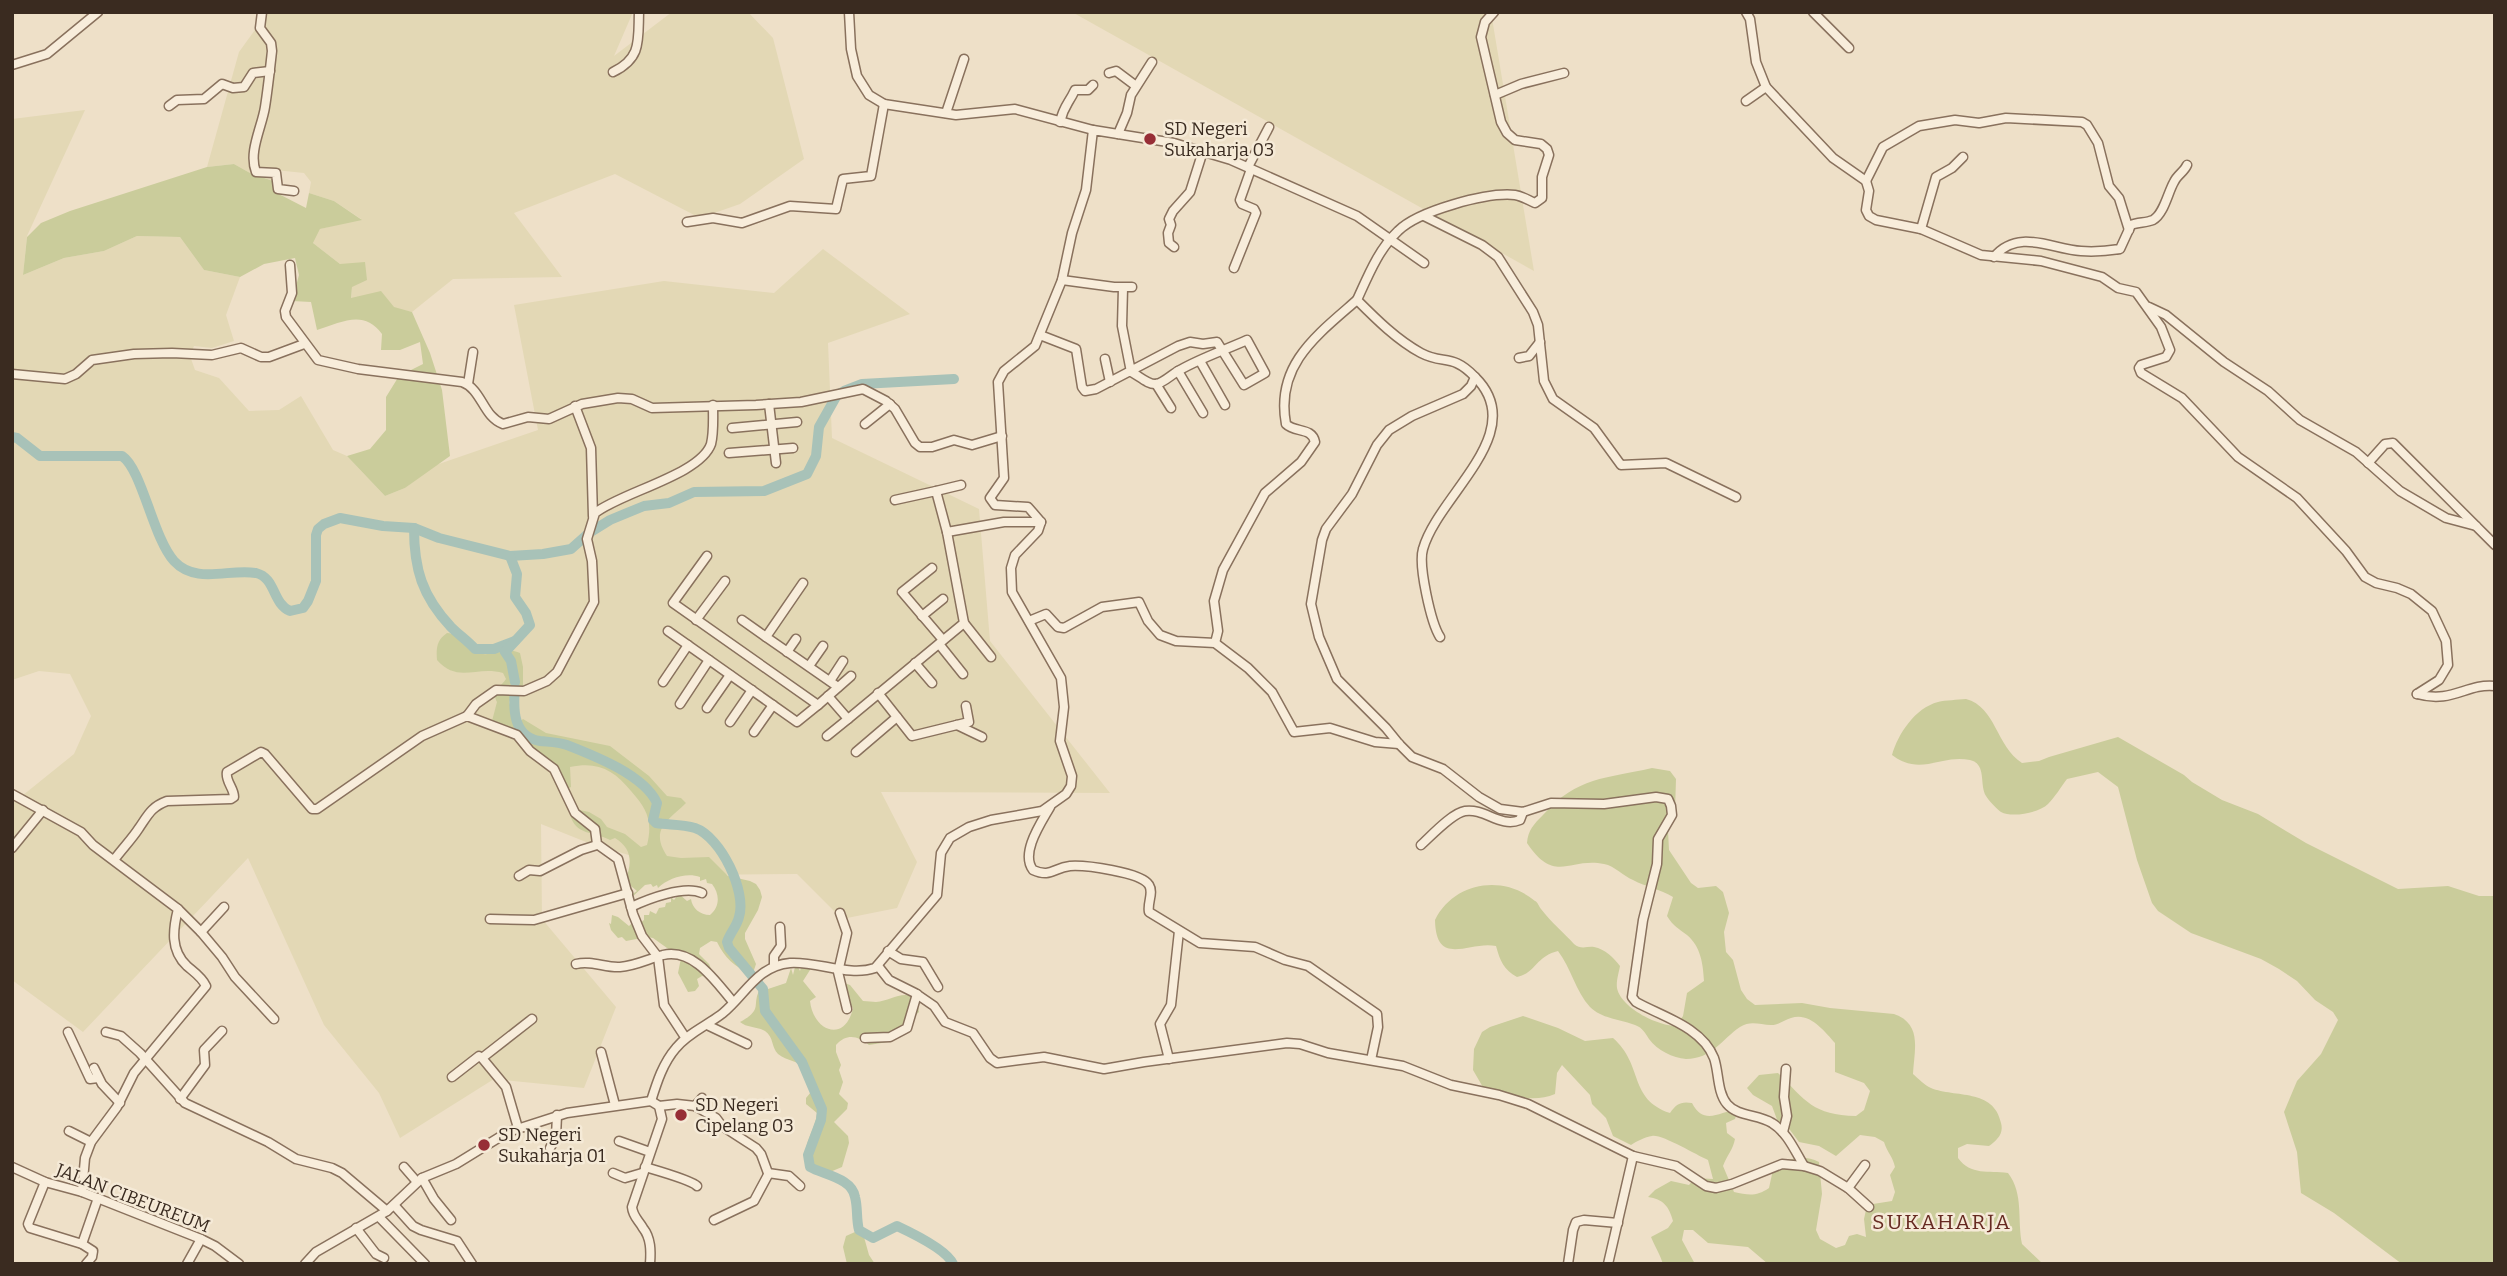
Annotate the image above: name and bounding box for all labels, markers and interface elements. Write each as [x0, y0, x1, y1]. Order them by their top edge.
place label: SD Negeri Sukaharja 03 [1164, 118, 1274, 161]
marker: SD Negeri Sukaharja 03 [1142, 131, 1158, 147]
place label: SD Negeri Cipelang 03 [695, 1094, 794, 1137]
marker: SD Negeri Cipelang 03 [673, 1107, 689, 1123]
place label: SD Negeri Sukaharja 01 [498, 1124, 606, 1167]
marker: SD Negeri Sukaharja 01 [476, 1137, 492, 1153]
street label: JALAN CIBEUREUM [52, 1158, 213, 1237]
district label: SUKAHARJA [1872, 1209, 2012, 1235]

